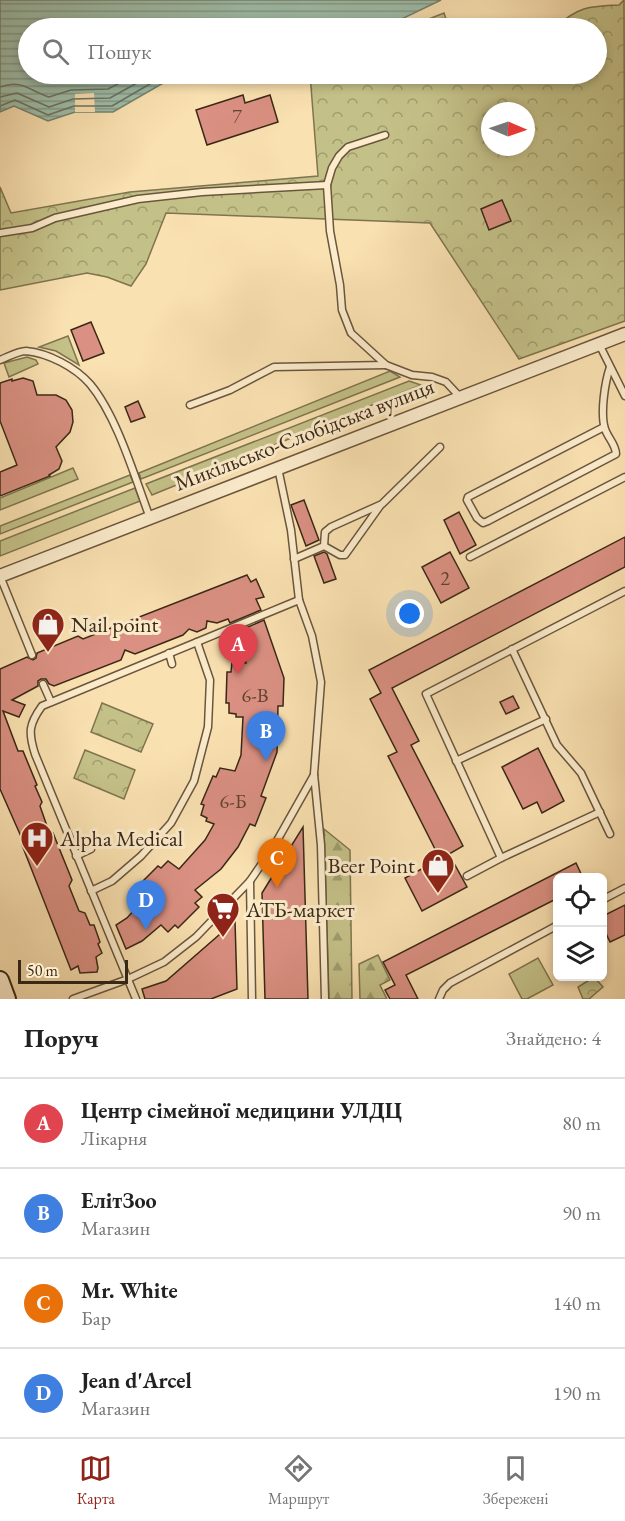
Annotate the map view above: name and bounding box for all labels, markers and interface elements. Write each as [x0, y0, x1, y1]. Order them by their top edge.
search box [18, 18, 607, 84]
icon: search [39, 35, 72, 68]
text: Пошук [87, 37, 151, 66]
north arrow [481, 102, 535, 156]
house number: 7 [232, 103, 242, 129]
street label: Микільсько-Слобідська вулиця [170, 371, 438, 497]
house number: 2 [440, 565, 450, 591]
your location [395, 599, 424, 628]
shop icon: Nail point [30, 606, 66, 653]
place label: Nail point [71, 610, 159, 639]
pin: A [218, 624, 258, 674]
house number: 6-В [242, 682, 268, 708]
pin: B [246, 712, 286, 761]
house number: 6-Б [220, 788, 247, 814]
hospital icon: Alpha Medical [19, 820, 55, 867]
place label: Alpha Medical [59, 824, 183, 853]
pin: C [258, 838, 296, 888]
shop icon: Beer Point [420, 847, 456, 894]
place label: Beer Point [328, 851, 415, 880]
map controls [553, 873, 607, 981]
button: locate [553, 873, 607, 927]
pin: D [126, 880, 166, 930]
supermarket icon: АТБ-маркет [205, 891, 241, 938]
place label: АТБ-маркет [245, 895, 354, 924]
button: layers [553, 927, 607, 981]
scale bar [18, 957, 128, 984]
text: 50 m [27, 960, 58, 981]
text: Поруч [24, 1021, 99, 1055]
text: Знайдено: 4 [506, 1025, 601, 1051]
text: Центр сімейної медицини УЛДЦ [81, 1096, 402, 1125]
text: A [36, 1110, 51, 1136]
text: 80 m [562, 1110, 601, 1136]
text: Лікарня [81, 1125, 147, 1151]
text: ЕлітЗоо [81, 1186, 157, 1215]
text: B [37, 1200, 50, 1226]
text: 90 m [562, 1200, 601, 1226]
text: Магазин [81, 1215, 150, 1241]
text: Mr. White [81, 1276, 178, 1305]
text: C [36, 1290, 51, 1316]
text: 140 m [553, 1290, 601, 1316]
text: Бар [81, 1305, 111, 1331]
text: Jean d'Arcel [81, 1366, 192, 1395]
text: D [36, 1380, 51, 1406]
text: 190 m [553, 1380, 601, 1406]
text: Магазин [81, 1395, 150, 1421]
tab: Карта [77, 1452, 115, 1509]
tab: Маршрут [268, 1452, 329, 1509]
tab: Збережені [483, 1452, 548, 1509]

